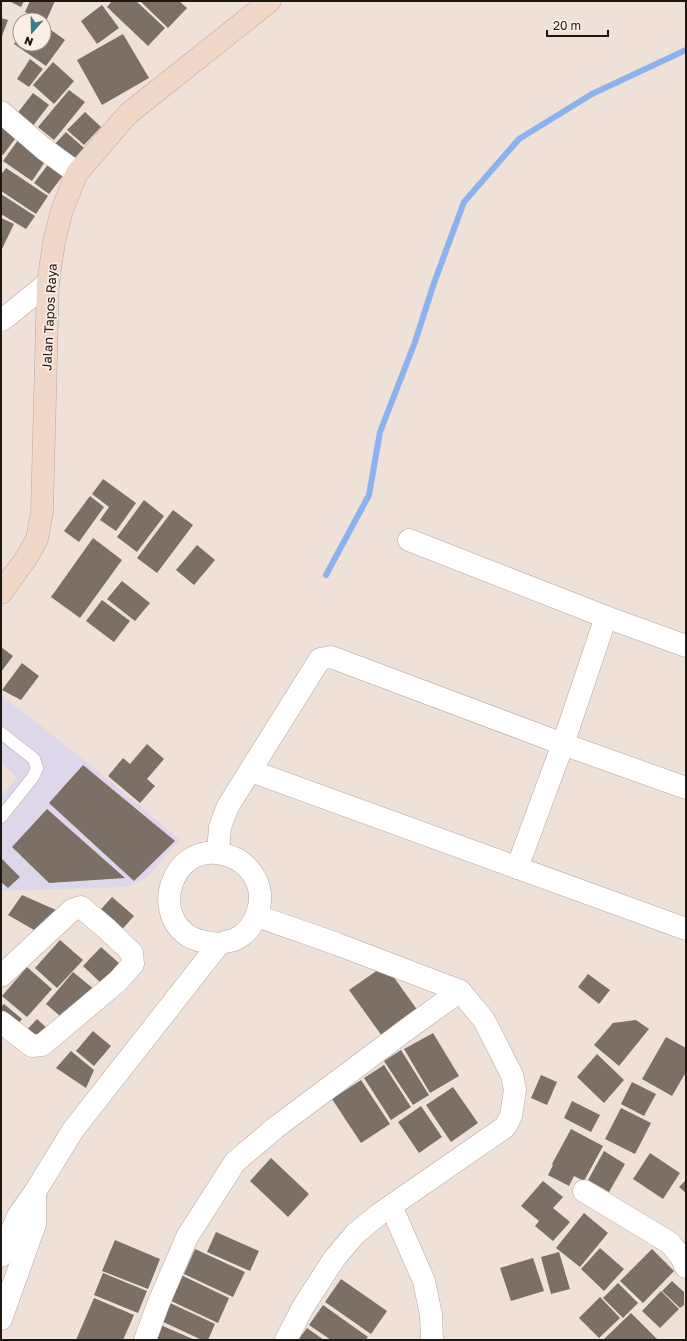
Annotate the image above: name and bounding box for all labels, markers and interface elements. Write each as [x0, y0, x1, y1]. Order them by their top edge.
north arrow [12, 12, 52, 52]
scale bar [547, 12, 608, 38]
text: 20 m [553, 18, 581, 33]
text: N [22, 34, 35, 49]
street label: Jalan Tapos Raya [38, 263, 60, 371]

